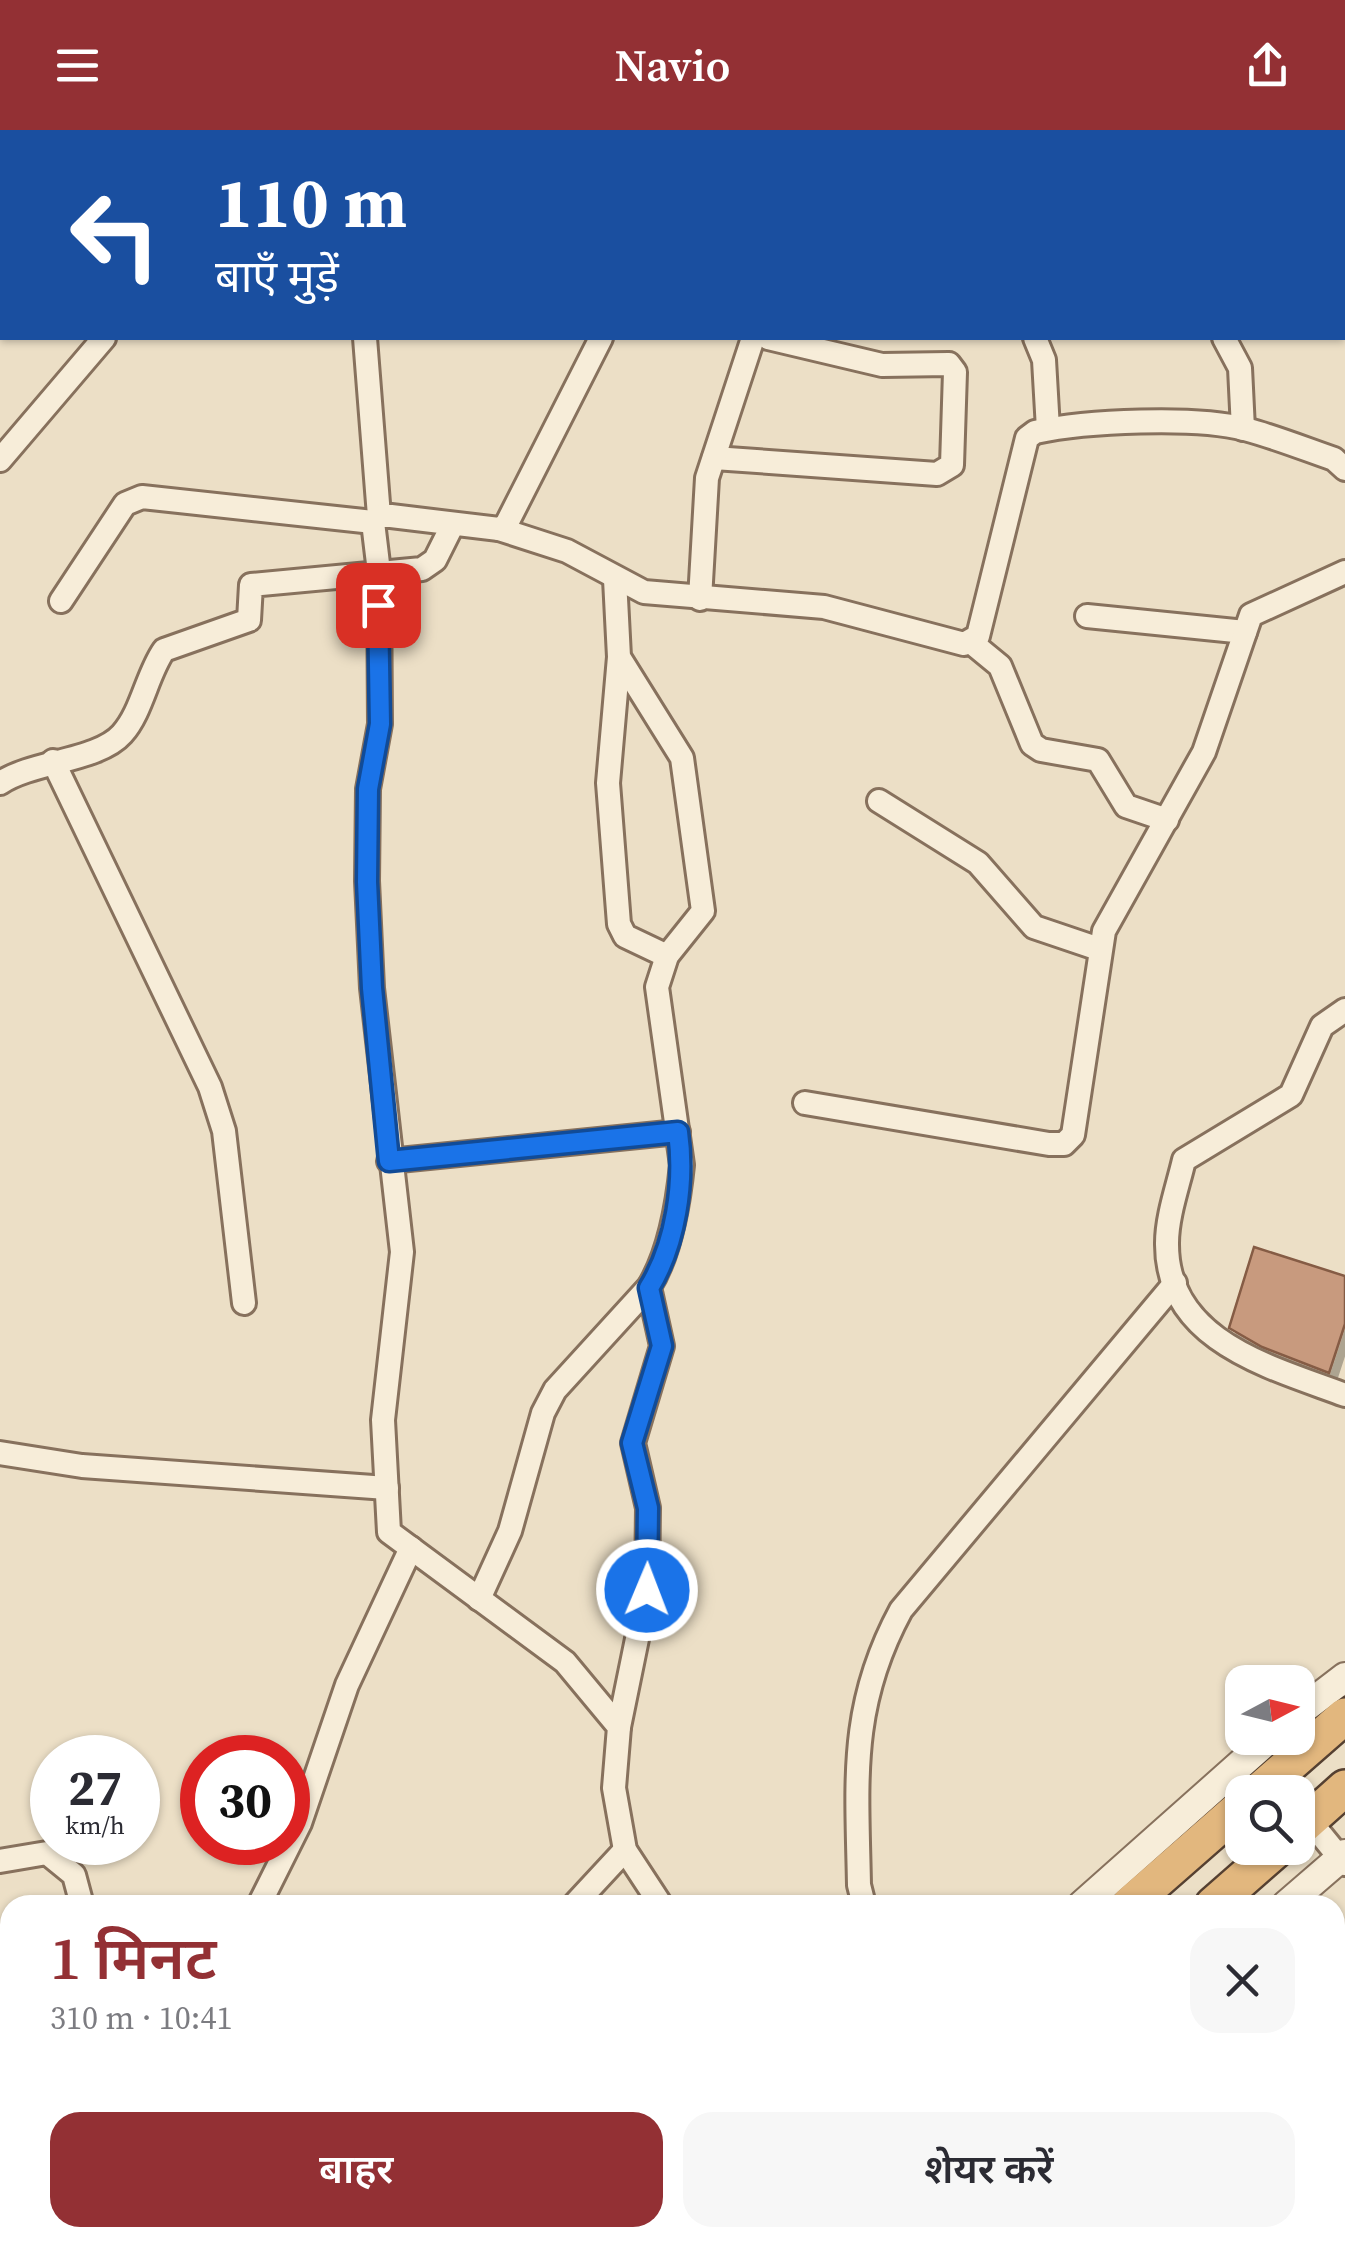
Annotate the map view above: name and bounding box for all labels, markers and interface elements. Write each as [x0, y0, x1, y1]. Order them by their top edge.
text: Navio [614, 34, 731, 96]
icon: menu [50, 38, 105, 93]
icon: share [1240, 38, 1295, 93]
text: 110 m [215, 154, 407, 250]
icon: left [50, 170, 180, 300]
text: बाएँ मुड़ें [215, 245, 339, 307]
pin [336, 563, 421, 648]
icon: arrive [351, 578, 406, 633]
position arrow [595, 1538, 699, 1642]
north arrow [1225, 1665, 1315, 1755]
map controls [1225, 1665, 1315, 1865]
speed limit sign: 30 [180, 1735, 310, 1865]
text: 27 [68, 1753, 122, 1822]
button: search [1225, 1775, 1315, 1865]
text: km/h [65, 1808, 125, 1842]
text: 1 मिनट [50, 1917, 216, 1999]
button: close [1190, 1928, 1295, 2033]
text: 310 m · 10:41 [50, 1996, 232, 2040]
button: बाहर [50, 2112, 663, 2227]
button: शेयर करें [683, 2112, 1295, 2227]

